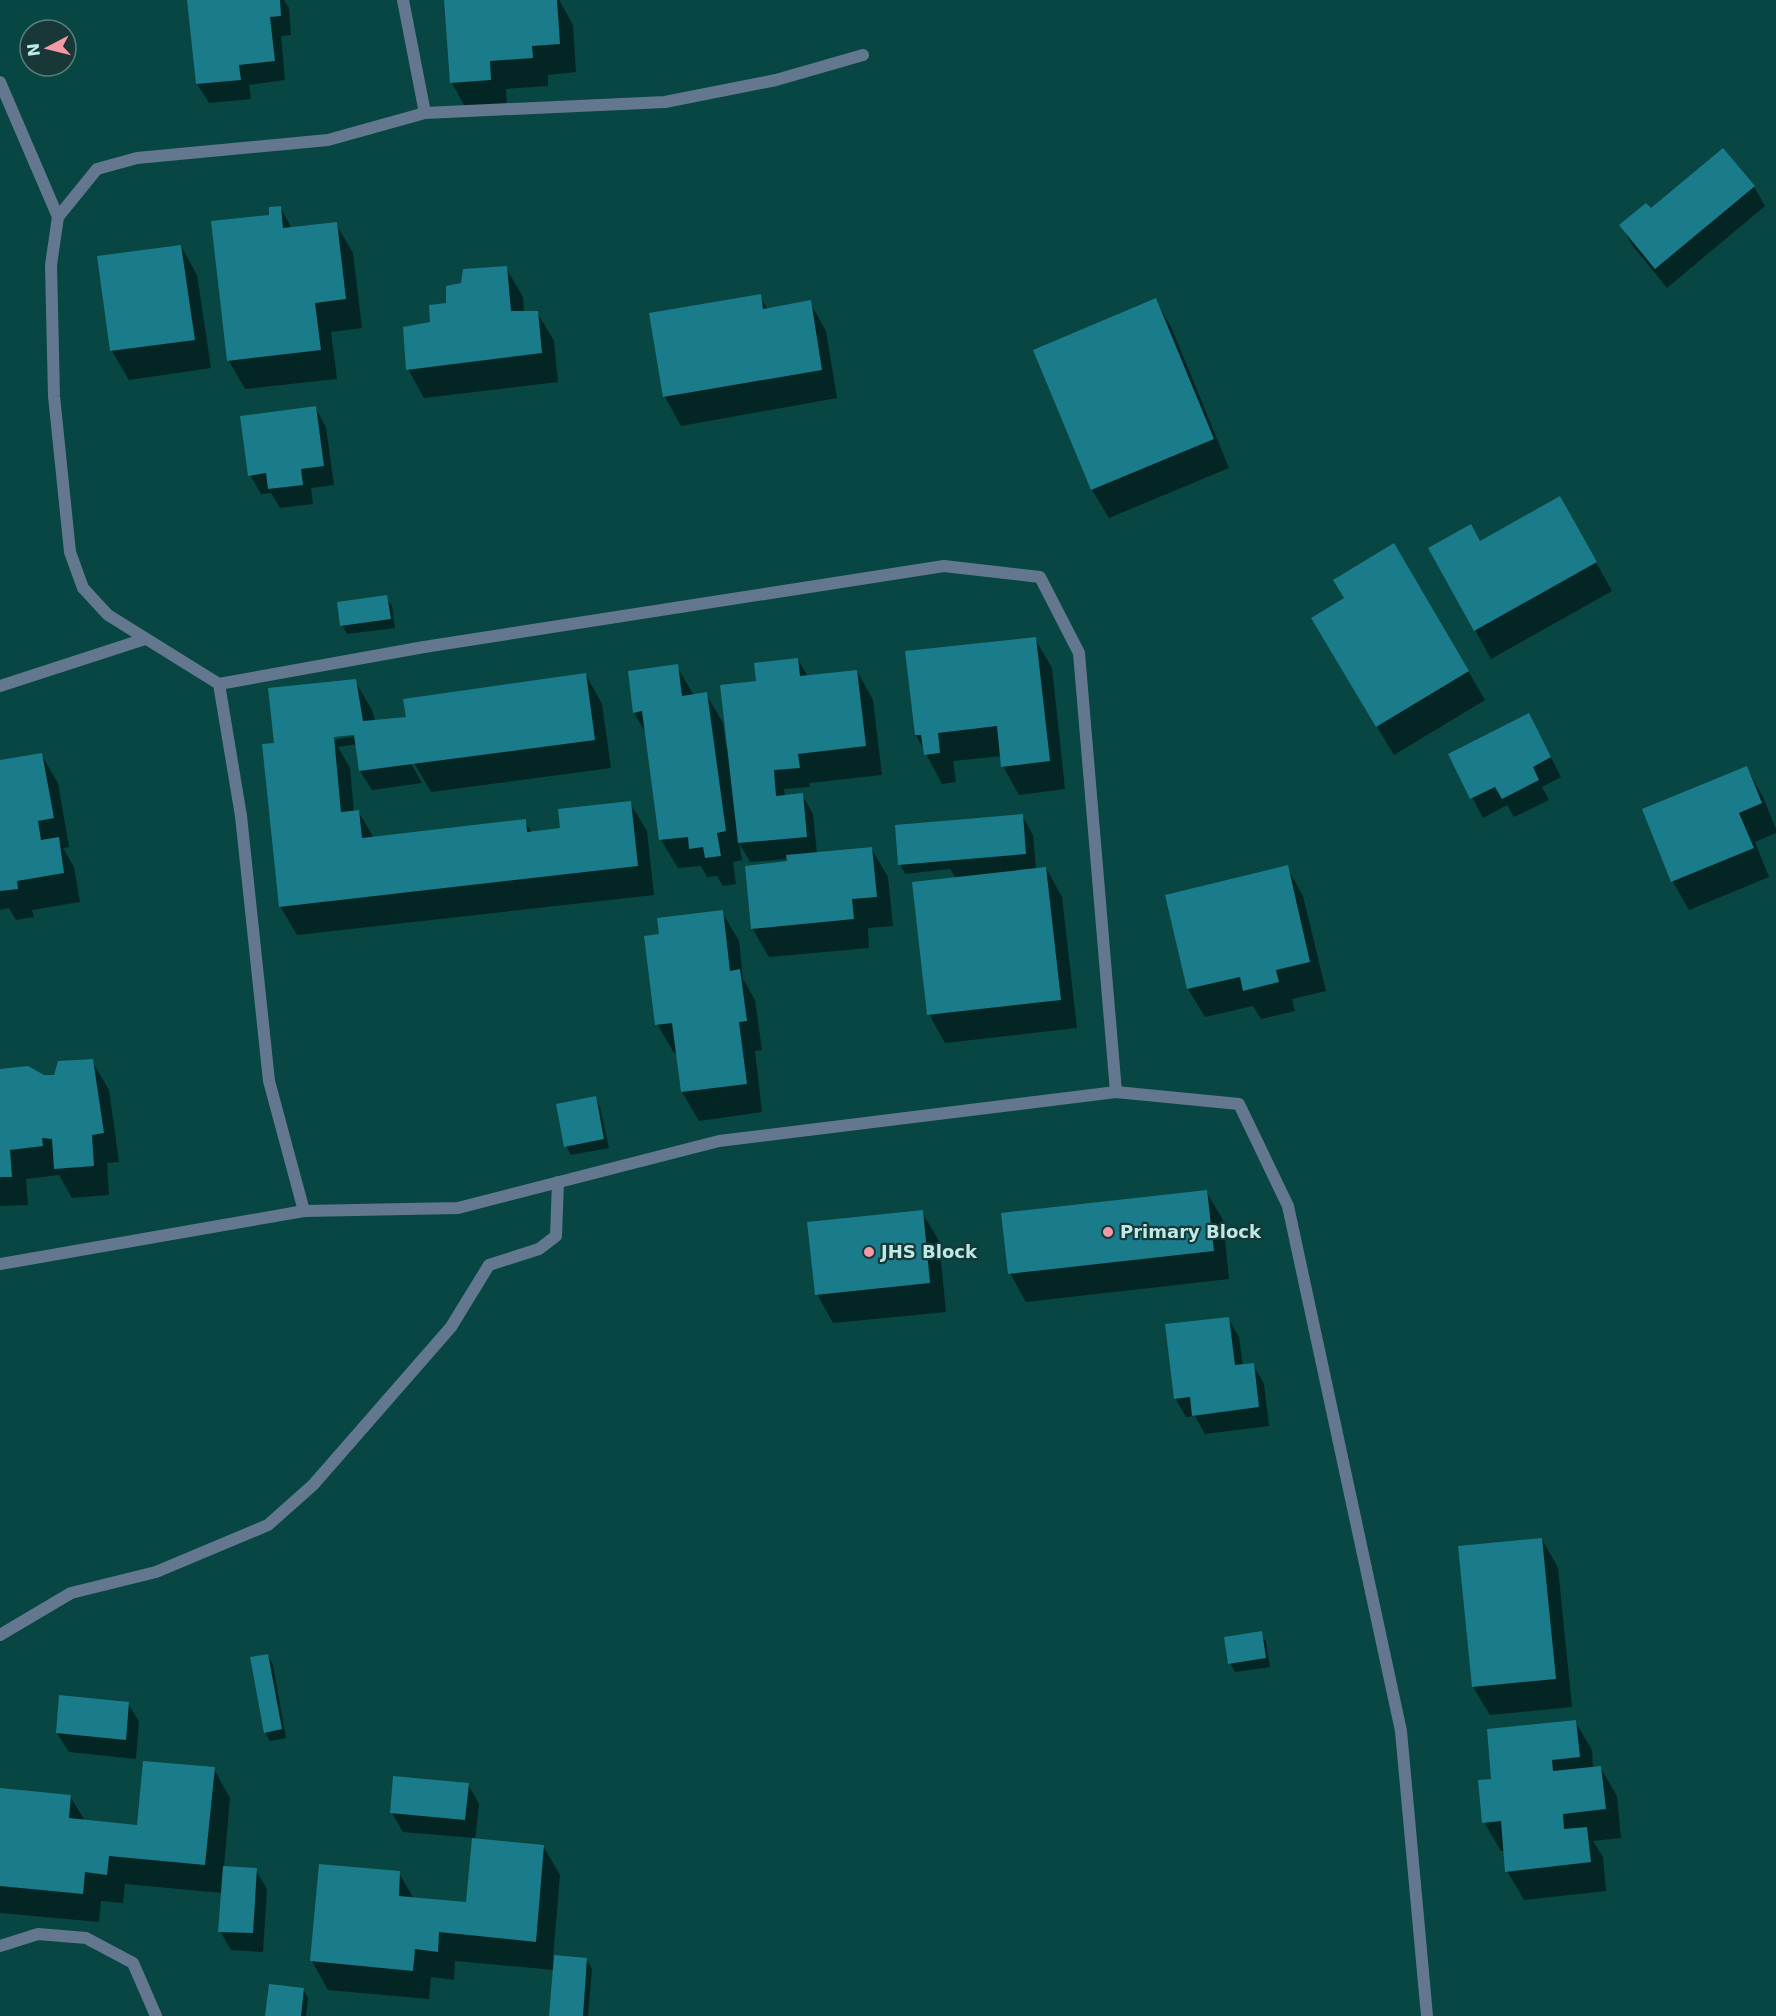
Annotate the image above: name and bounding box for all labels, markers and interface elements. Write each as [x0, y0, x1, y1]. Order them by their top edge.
north arrow [18, 18, 78, 78]
text: N [23, 42, 44, 58]
place label: Primary Block [1120, 1221, 1262, 1242]
marker: Primary Block [1101, 1225, 1115, 1239]
place label: JHS Block [879, 1241, 978, 1262]
marker: JHS Block [862, 1245, 876, 1259]

